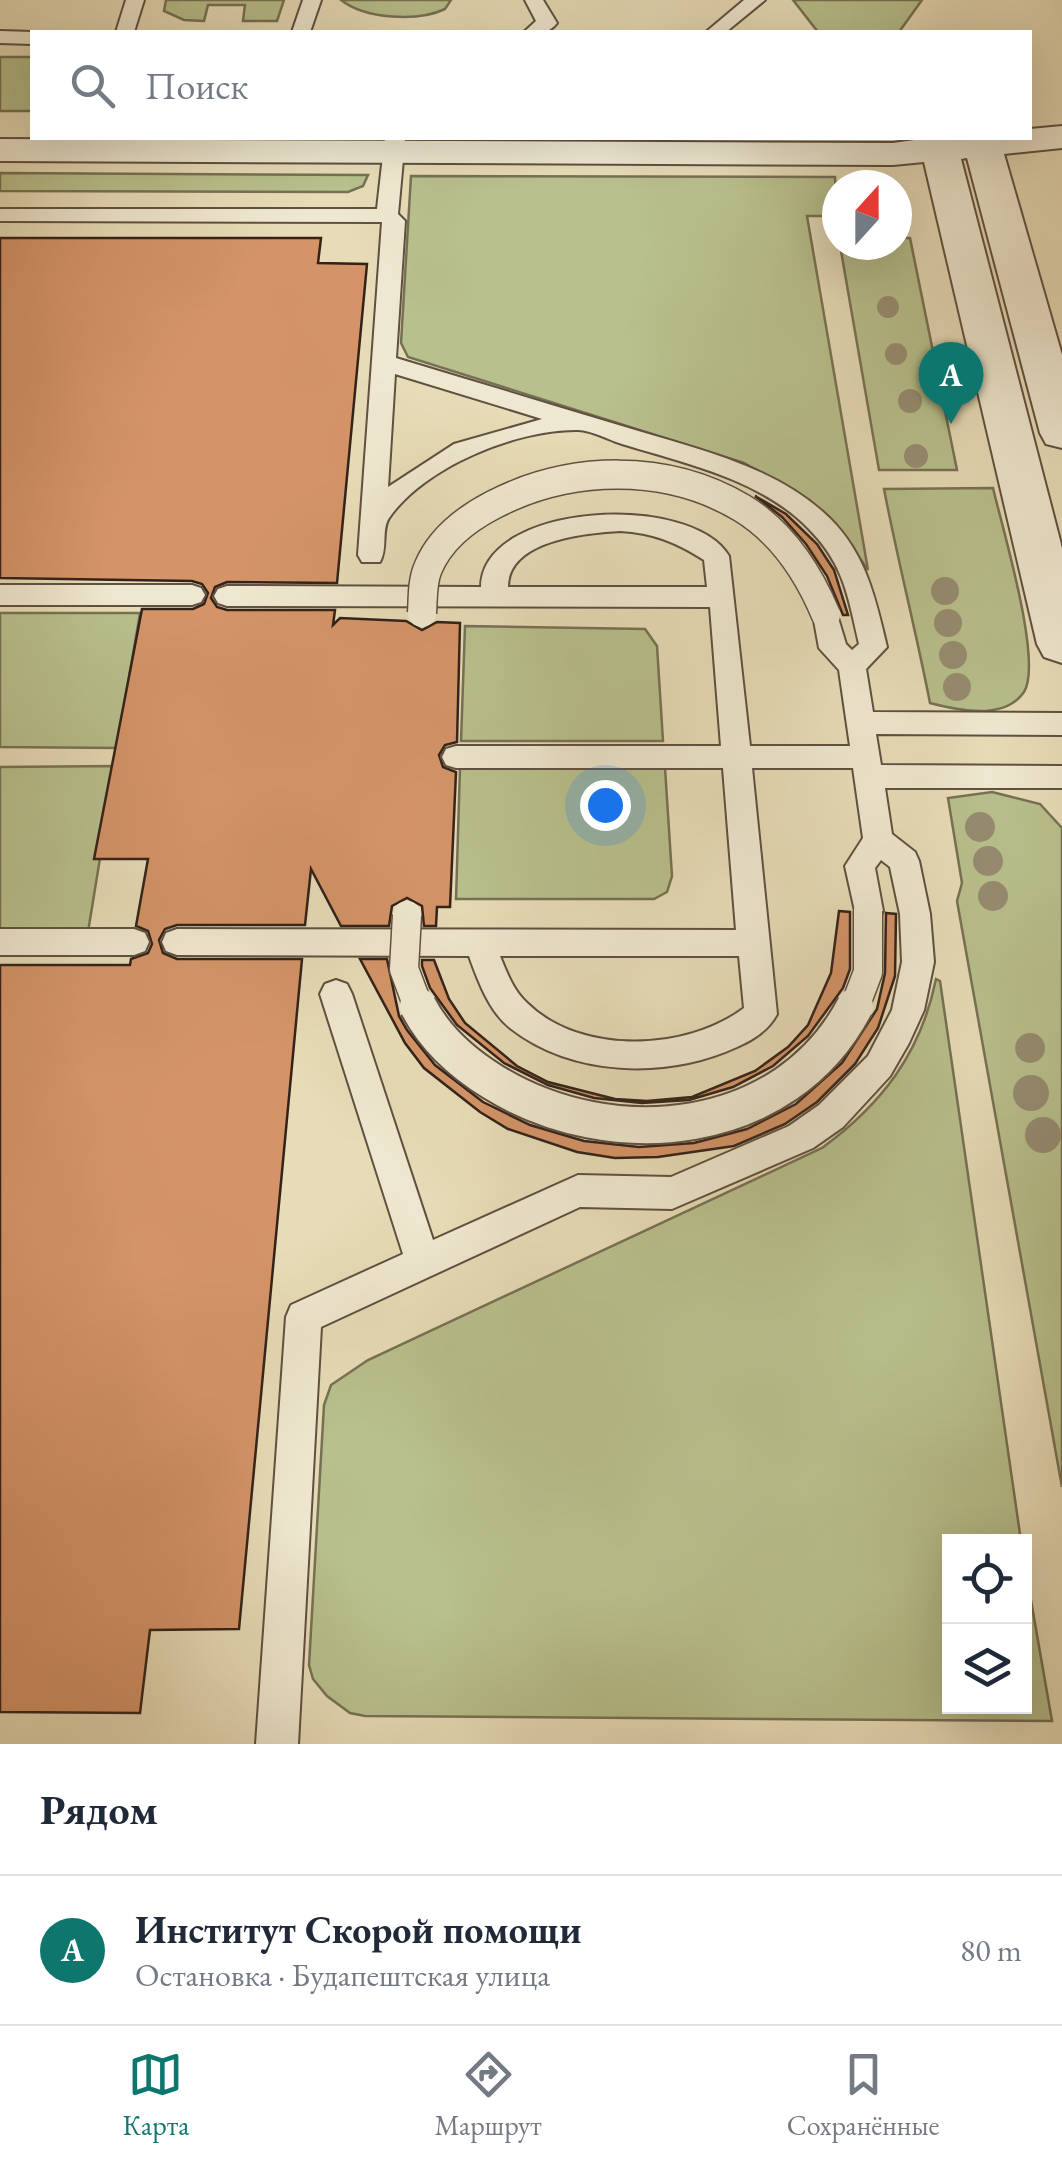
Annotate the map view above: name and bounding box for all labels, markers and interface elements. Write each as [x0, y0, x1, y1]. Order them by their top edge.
search box [30, 30, 1032, 140]
icon: search [65, 58, 120, 113]
text: Поиск [145, 61, 248, 110]
north arrow [822, 170, 912, 260]
pin: A [918, 342, 984, 424]
your location [580, 780, 631, 831]
map controls [942, 1534, 1032, 1714]
button: locate [942, 1534, 1032, 1624]
button: layers [942, 1624, 1032, 1714]
text: Рядом [40, 1782, 158, 1837]
text: Институт Скорой помощи [135, 1905, 582, 1954]
text: A [61, 1929, 84, 1971]
text: 80 m [960, 1929, 1022, 1971]
text: Остановка · Будапештская улица [135, 1954, 550, 1996]
tab: Карта [123, 2047, 189, 2143]
tab: Маршрут [434, 2047, 542, 2143]
tab: Сохранённые [787, 2047, 939, 2143]

